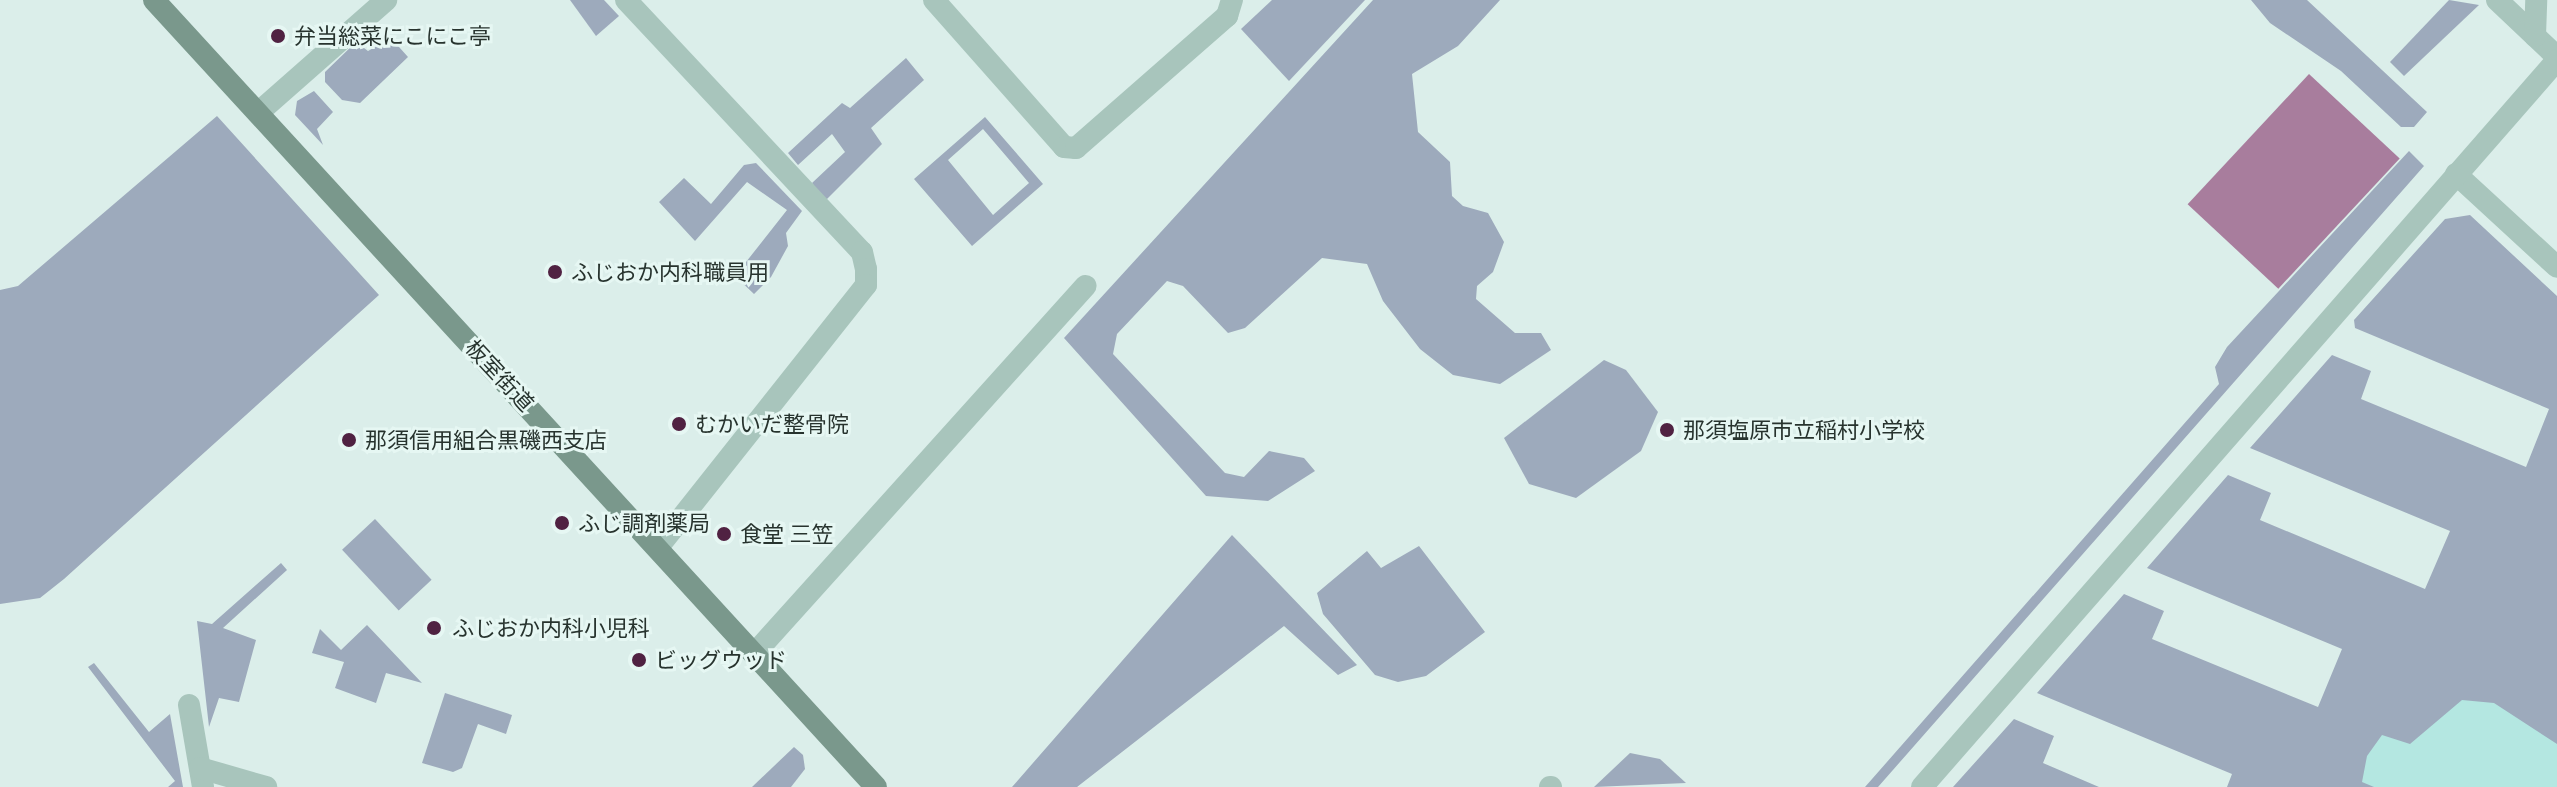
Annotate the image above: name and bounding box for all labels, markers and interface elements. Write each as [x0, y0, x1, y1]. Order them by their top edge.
place label: 弁当総菜にこにこ亭 [294, 23, 492, 49]
marker: 弁当総菜にこにこ亭 [269, 27, 287, 45]
place label: ふじおか内科職員用 [571, 259, 769, 285]
marker: ふじおか内科職員用 [546, 263, 564, 281]
street label: 板室街道 [460, 334, 540, 416]
place label: むかいだ整骨院 [695, 411, 849, 437]
marker: むかいだ整骨院 [670, 415, 688, 433]
place label: 那須塩原市立稲村小学校 [1683, 417, 1925, 443]
marker: 那須塩原市立稲村小学校 [1658, 421, 1676, 439]
place label: 那須信用組合黒磯西支店 [365, 427, 607, 453]
marker: 那須信用組合黒磯西支店 [340, 431, 358, 449]
place label: ふじ調剤薬局 [578, 510, 710, 536]
marker: ふじ調剤薬局 [553, 514, 571, 532]
place label: 食堂 三笠 [740, 521, 834, 547]
marker: 食堂 三笠 [715, 525, 733, 543]
place label: ふじおか内科小児科 [452, 615, 650, 641]
marker: ふじおか内科小児科 [423, 617, 445, 639]
place label: ビッグウッド [655, 647, 787, 673]
marker: ビッグウッド [630, 651, 648, 669]

